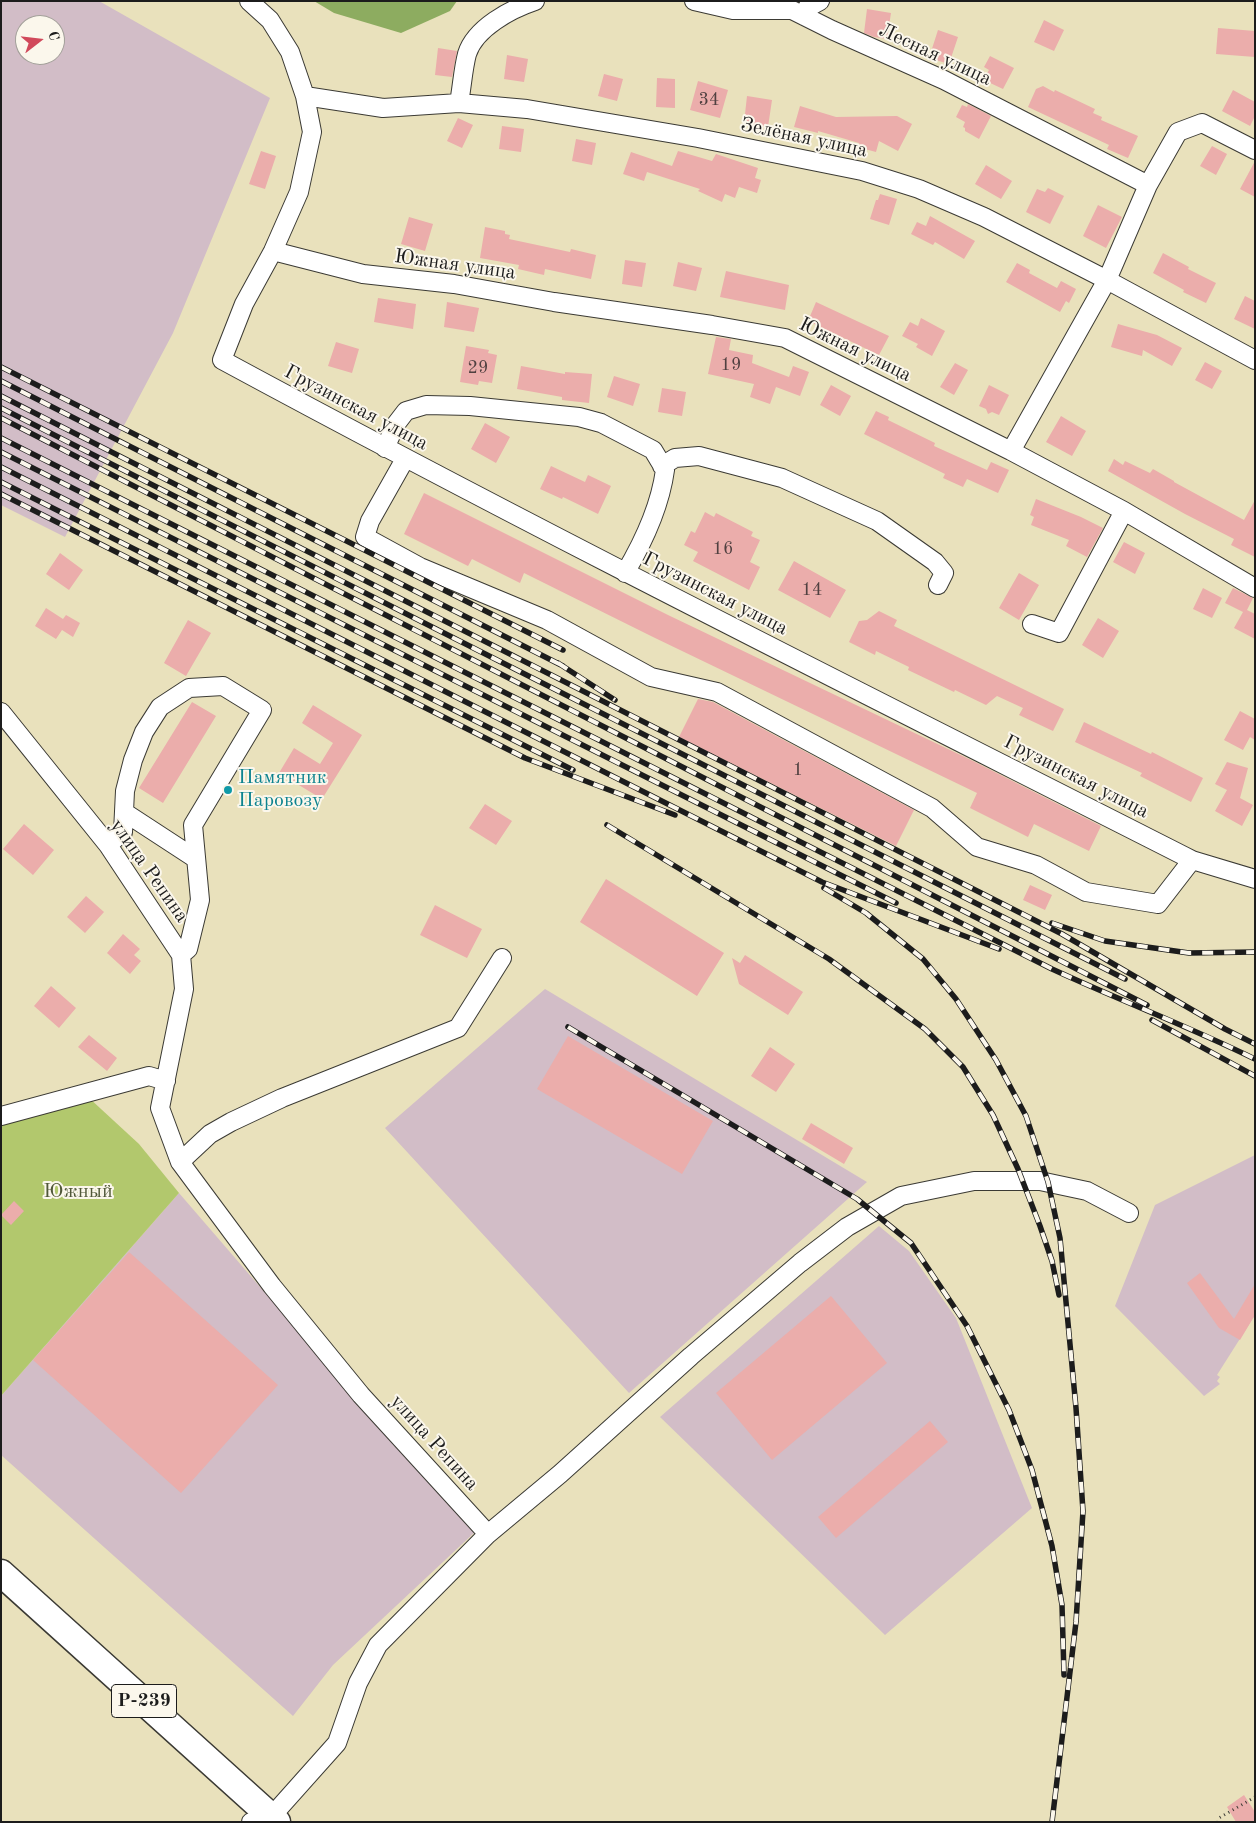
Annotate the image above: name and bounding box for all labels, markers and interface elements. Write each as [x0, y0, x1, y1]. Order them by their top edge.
north arrow [15, 15, 65, 65]
street label: Лесная улица [875, 18, 995, 92]
text: С [45, 30, 61, 43]
house number: 34 [699, 89, 719, 111]
street label: Зелёная улица [738, 113, 870, 163]
street label: Южная улица [393, 245, 517, 285]
street label: Южная улица [795, 312, 915, 388]
house number: 19 [721, 354, 741, 376]
house number: 29 [468, 357, 488, 379]
street label: Грузинская улица [280, 360, 432, 456]
house number: 16 [713, 538, 733, 560]
street label: Грузинская улица [638, 547, 792, 641]
house number: 14 [802, 579, 822, 601]
street label: Грузинская улица [999, 730, 1153, 824]
house number: 1 [793, 759, 803, 781]
place label: Памятник Паровозу [238, 766, 327, 813]
marker: Памятник Паровозу [222, 784, 234, 796]
street label: улица Репина [104, 815, 194, 927]
park label: Южный [43, 1180, 113, 1204]
street label: улица Репина [385, 1390, 483, 1496]
road number: Р-239 [112, 1684, 176, 1718]

